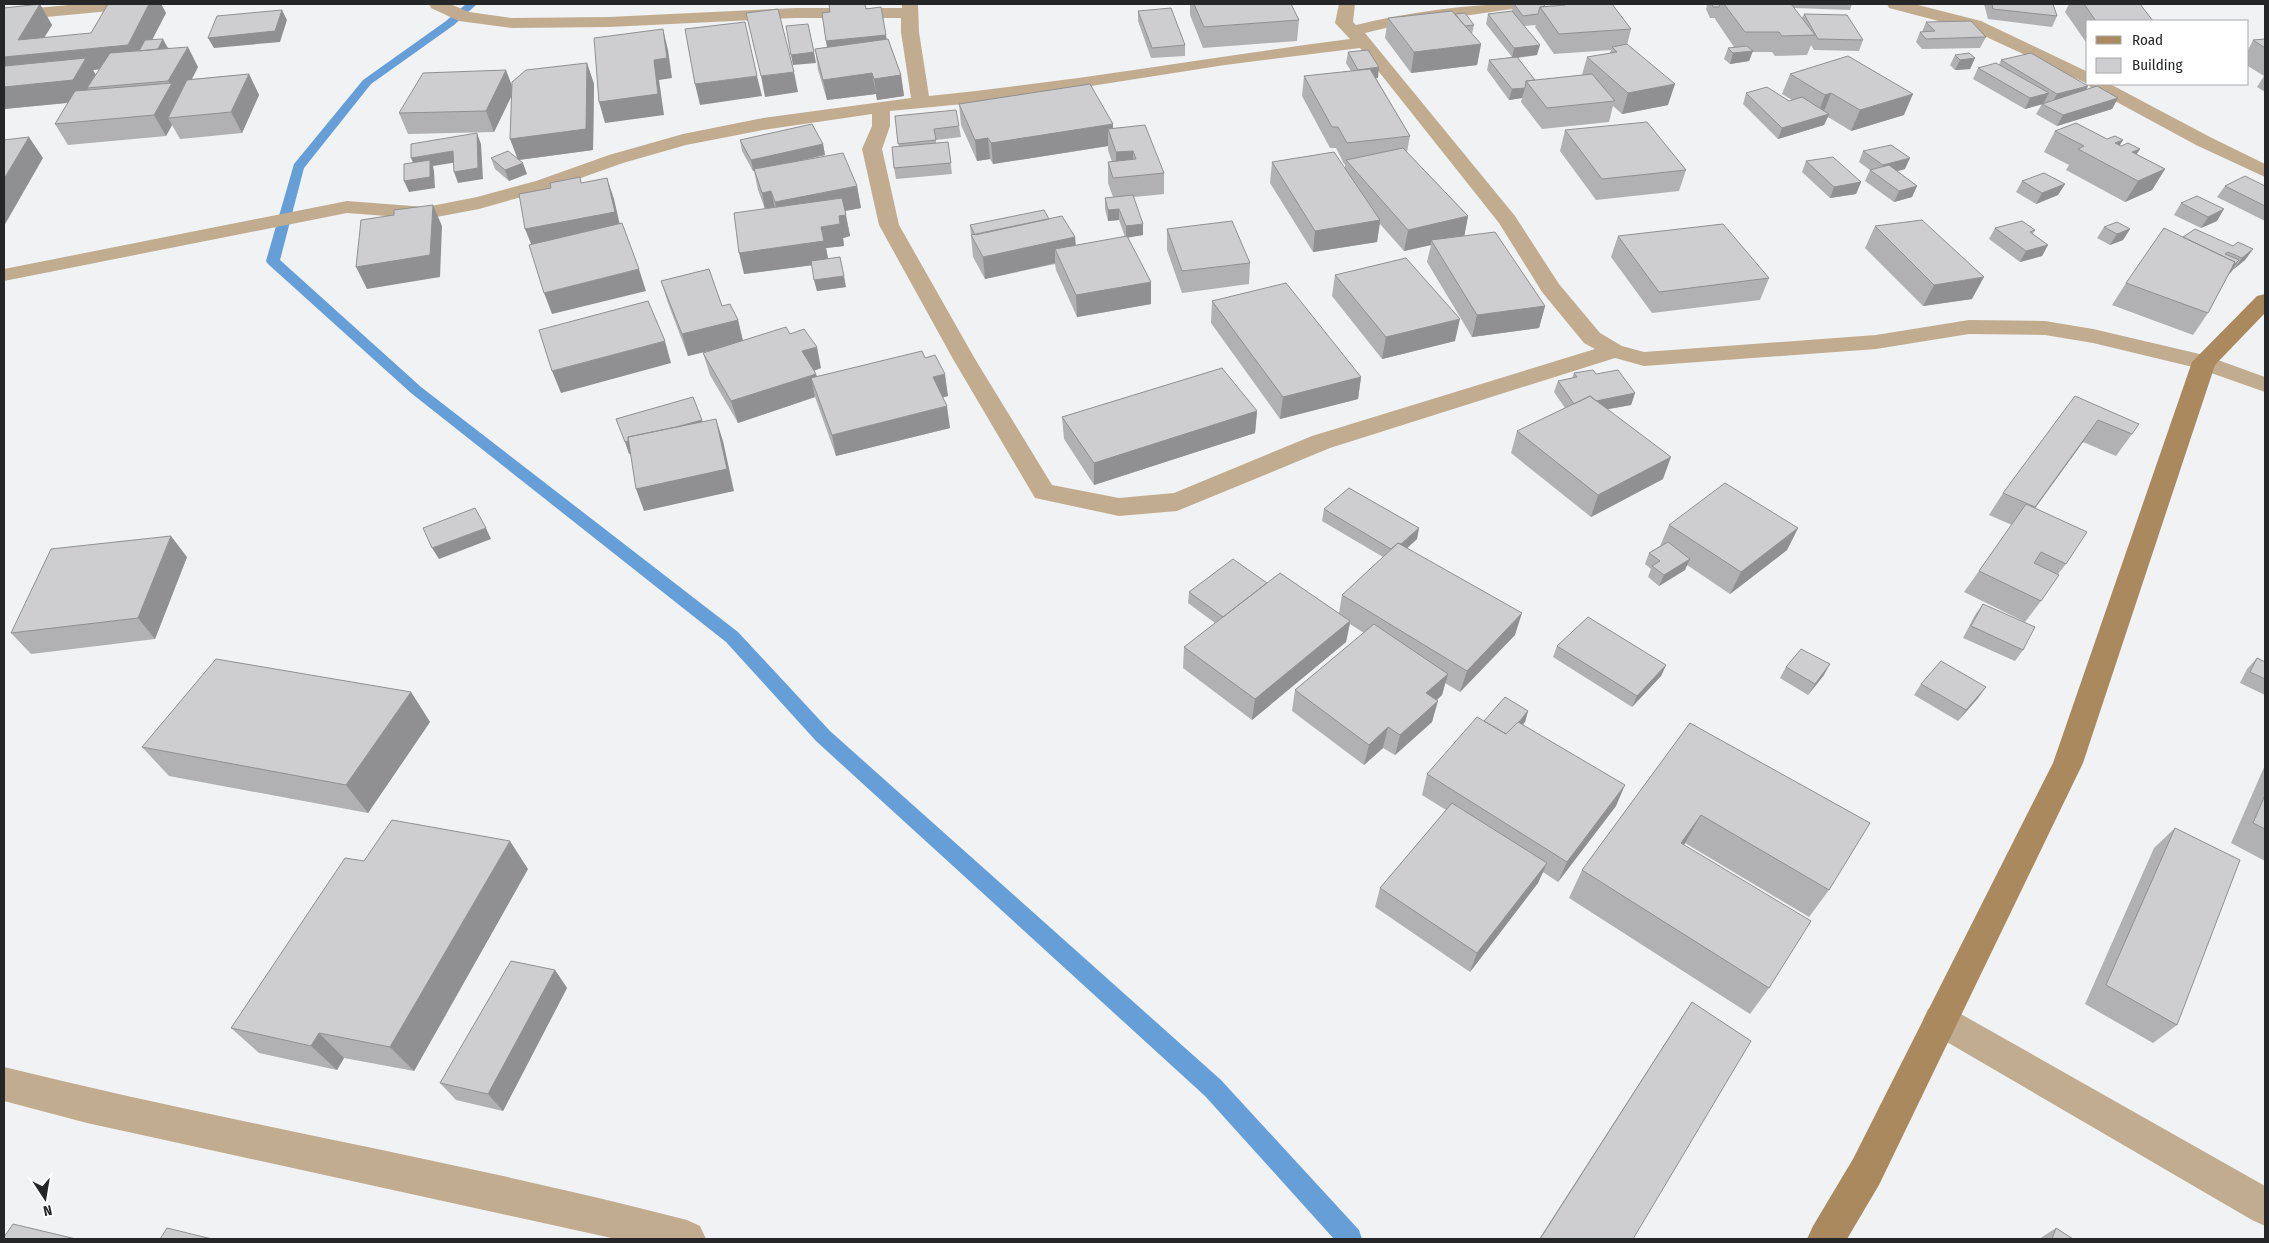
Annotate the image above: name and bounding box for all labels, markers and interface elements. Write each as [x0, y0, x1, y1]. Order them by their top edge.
legend [2086, 20, 2249, 85]
text: Road [2132, 31, 2163, 49]
text: Building [2132, 56, 2183, 74]
north arrow [20, 1173, 70, 1223]
text: N [42, 1201, 53, 1219]

